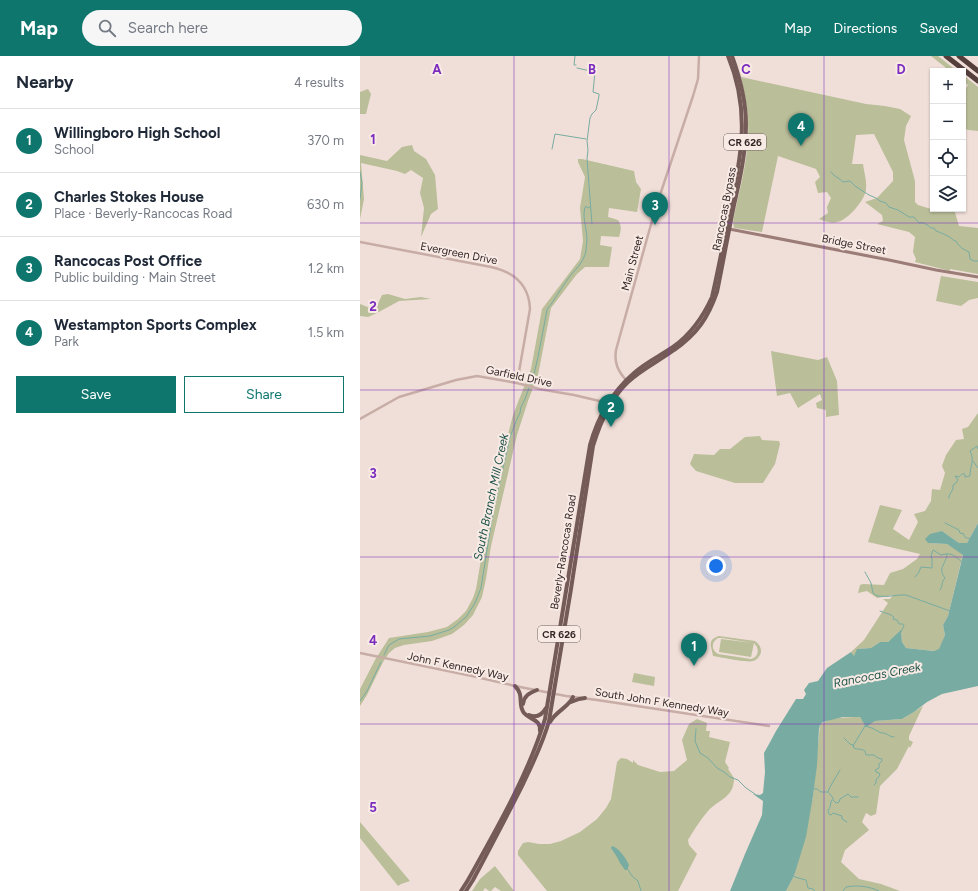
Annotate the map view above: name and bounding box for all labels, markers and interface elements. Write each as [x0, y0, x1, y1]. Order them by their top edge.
search box [82, 10, 362, 46]
text: Map [20, 17, 58, 40]
icon: search [96, 17, 118, 39]
text: Search here [128, 19, 208, 37]
text: Map [784, 20, 812, 37]
text: Directions [834, 20, 897, 37]
text: Saved [919, 20, 958, 37]
text: A [432, 62, 442, 77]
text: B [588, 62, 596, 77]
text: C [741, 62, 751, 77]
text: D [896, 62, 906, 77]
map controls [930, 68, 966, 212]
button: + [930, 68, 966, 104]
text: Nearby [16, 72, 74, 92]
text: 4 results [294, 75, 344, 90]
button: − [930, 104, 966, 140]
pin: 4 [788, 113, 814, 146]
text: Willingboro High School [54, 124, 220, 142]
text: 1 [370, 132, 376, 147]
text: 1 [26, 133, 32, 148]
text: 370 m [307, 133, 344, 148]
road number: CR 626 [724, 134, 766, 150]
button: locate [930, 140, 966, 176]
text: School [54, 142, 94, 157]
street label: Rancocas Bypass [710, 166, 739, 252]
button: layers [930, 176, 966, 212]
text: Charles Stokes House [54, 188, 204, 206]
pin: 3 [642, 192, 668, 225]
text: 2 [25, 197, 33, 212]
text: 630 m [307, 197, 344, 212]
text: Place · Beverly-Rancocas Road [54, 206, 232, 221]
street label: Bridge Street [821, 232, 887, 257]
street label: Main Street [619, 234, 646, 292]
street label: Evergreen Drive [419, 240, 499, 267]
text: Rancocas Post Office [54, 252, 202, 270]
text: 3 [25, 261, 33, 276]
text: 1.2 km [308, 261, 344, 276]
text: Public building · Main Street [54, 270, 216, 285]
text: 2 [369, 299, 377, 314]
text: Westampton Sports Complex [54, 316, 257, 334]
text: 4 [25, 325, 33, 340]
text: 1.5 km [308, 325, 344, 340]
text: Park [54, 334, 79, 349]
street label: Garfield Drive [485, 363, 553, 390]
button: Save [16, 376, 176, 413]
button: Share [184, 376, 344, 413]
pin: 2 [598, 394, 624, 427]
water label: South Branch Mill Creek [471, 431, 512, 562]
text: 3 [369, 466, 377, 481]
street label: Beverly-Rancocas Road [548, 494, 579, 611]
your location [706, 556, 726, 576]
road number: CR 626 [538, 626, 580, 642]
text: 4 [369, 633, 377, 648]
pin: 1 [681, 633, 707, 666]
street label: John F Kennedy Way [406, 649, 510, 684]
water label: Rancocas Creek [832, 659, 923, 690]
street label: South John F Kennedy Way [594, 685, 730, 720]
text: 5 [369, 800, 377, 815]

